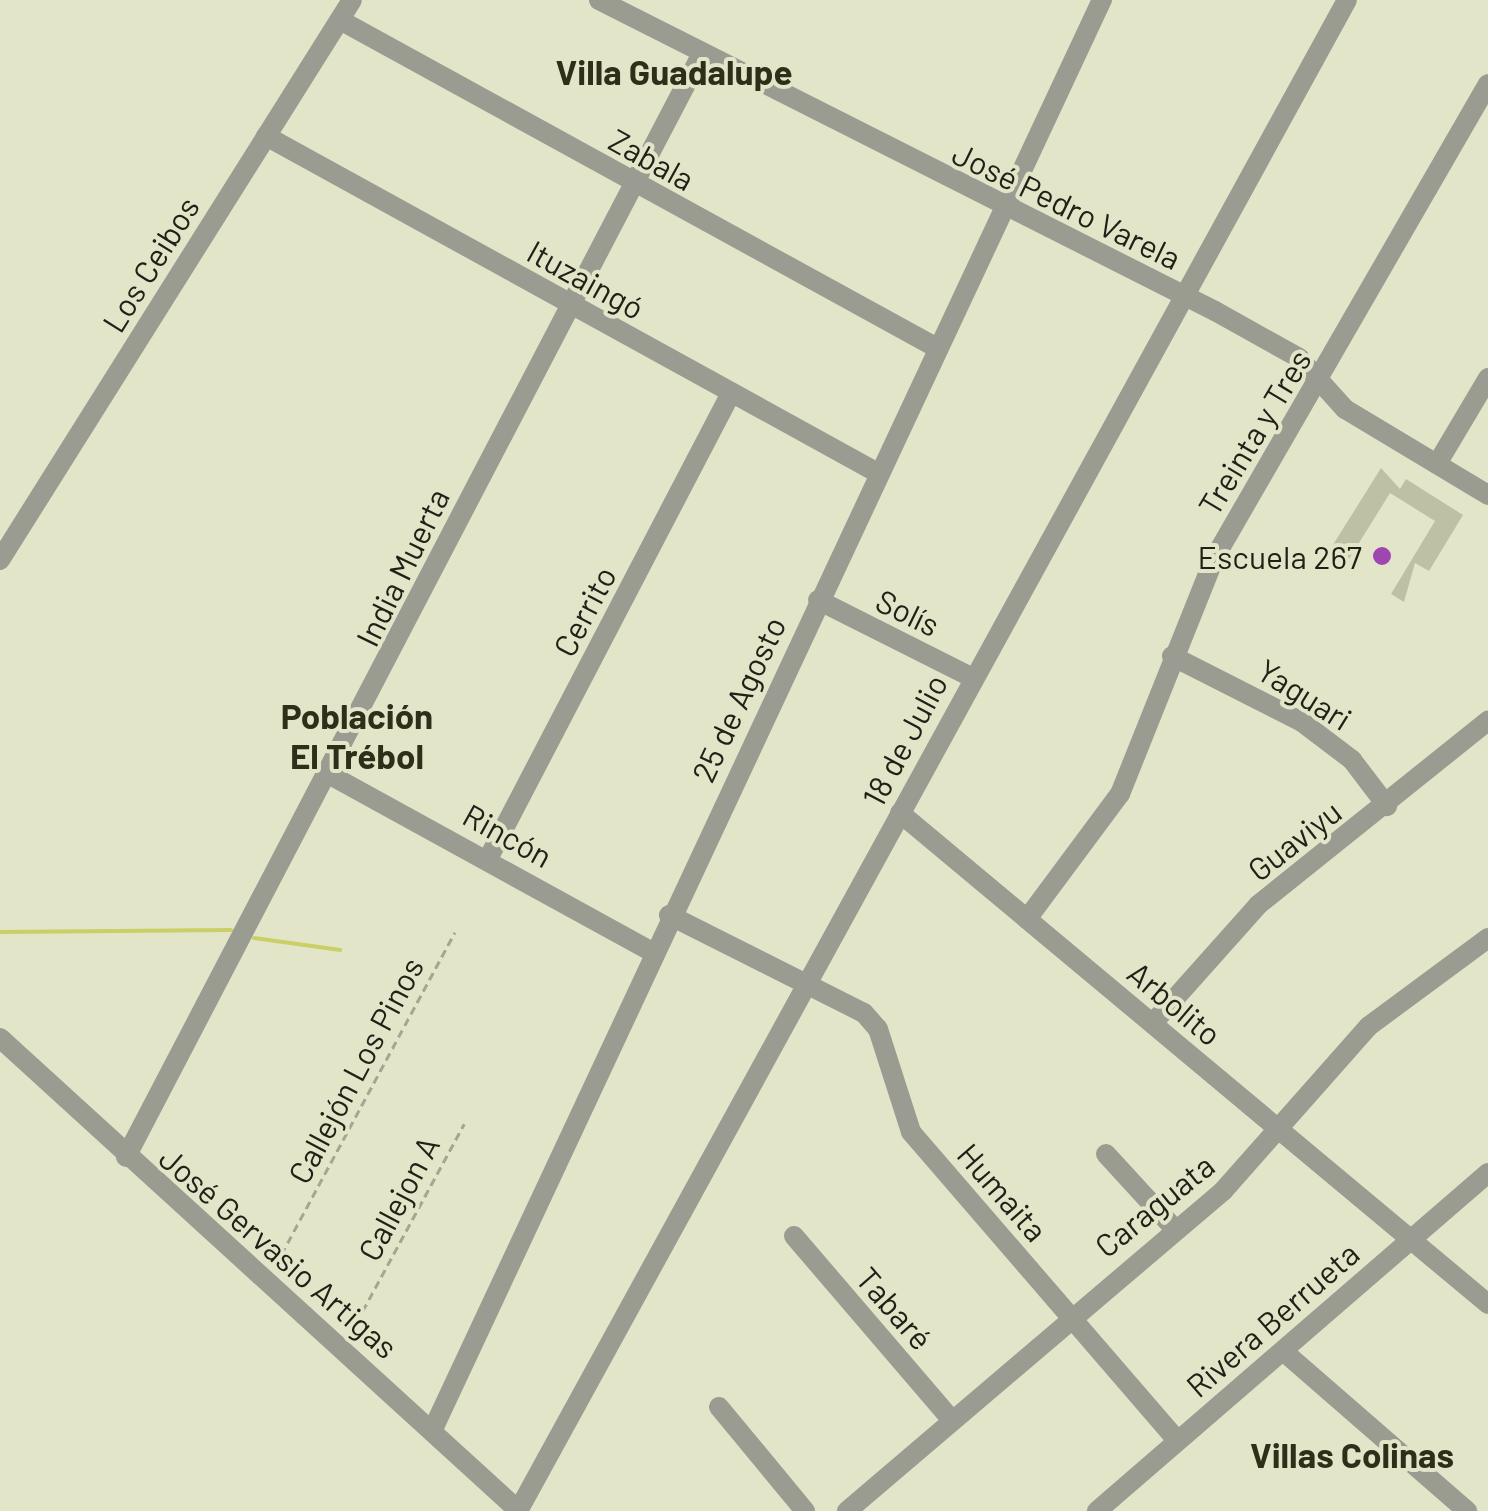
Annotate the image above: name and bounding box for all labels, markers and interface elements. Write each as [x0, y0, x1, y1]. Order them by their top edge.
district label: Villa Guadalupe [555, 50, 793, 92]
street label: Zabala [603, 120, 701, 198]
street label: José Pedro Varela [947, 133, 1187, 277]
street label: Los Ceibos [93, 189, 207, 339]
street label: Ituzaingó [521, 231, 651, 327]
street label: Treinta y Tres [1190, 342, 1318, 522]
street label: India Muerta [347, 482, 457, 652]
place label: Escuela 267 [1198, 537, 1362, 575]
marker: Escuela 267 [1371, 545, 1393, 567]
street label: Cerrito [544, 559, 624, 663]
street label: Solís [870, 580, 946, 644]
street label: 25 de Agosto [683, 610, 793, 788]
street label: Yaguari [1251, 650, 1359, 738]
street label: 18 de Julio [853, 668, 955, 812]
district label: Población El Trébol [281, 694, 433, 776]
street label: Guaviyu [1240, 792, 1348, 888]
street label: Rincón [457, 795, 559, 875]
street label: Callejón Los Pinos [279, 950, 431, 1190]
street label: Arbolito [1121, 953, 1229, 1053]
street label: Callejon A [349, 1129, 447, 1267]
street label: Humaita [950, 1135, 1056, 1249]
street label: José Gervasio Artigas [152, 1138, 406, 1366]
street label: Caraguata [1087, 1145, 1221, 1265]
street label: Rivera Berrueta [1178, 1234, 1366, 1404]
street label: Tabaré [849, 1259, 941, 1357]
district label: Villas Colinas [1250, 1433, 1454, 1475]

